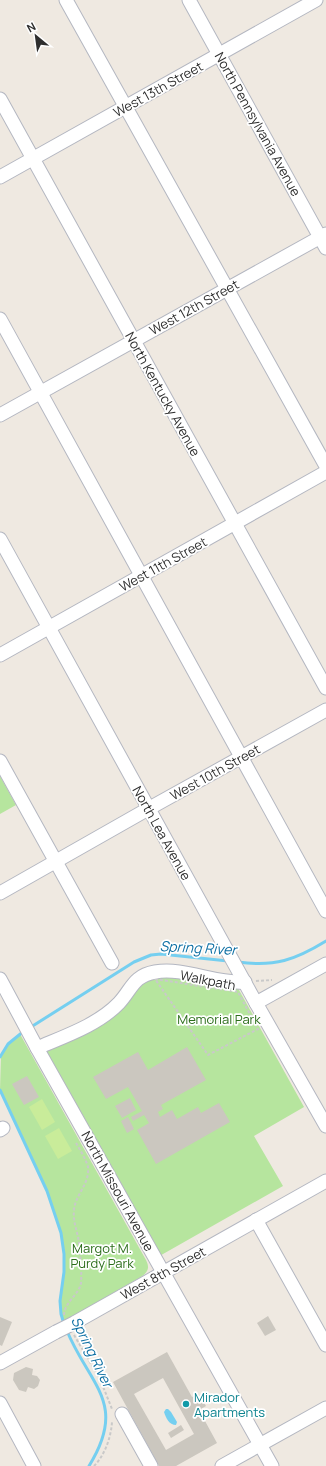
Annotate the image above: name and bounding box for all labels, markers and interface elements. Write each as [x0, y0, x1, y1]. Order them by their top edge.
north arrow [16, 16, 56, 56]
text: N [24, 18, 38, 35]
street label: North Pennsylvania Avenue [211, 49, 305, 200]
street label: West 13th Street [110, 57, 206, 121]
street label: West 12th Street [146, 275, 242, 339]
street label: North Kentucky Avenue [121, 329, 205, 460]
street label: West 11th Street [116, 533, 210, 595]
street label: West 10th Street [167, 740, 263, 804]
street label: North Lea Avenue [129, 783, 196, 884]
water label: Spring River [159, 936, 239, 959]
street label: Walkpath [179, 966, 237, 994]
park label: Memorial Park [177, 1010, 261, 1028]
street label: North Missouri Avenue [77, 1128, 159, 1255]
park label: Margot M. Purdy Park [70, 1239, 134, 1272]
street label: West 8th Street [117, 1242, 209, 1304]
water label: Spring River [67, 1313, 119, 1392]
place label: Mirador Apartments [194, 1388, 265, 1421]
marker: Mirador Apartments [181, 1399, 191, 1409]

